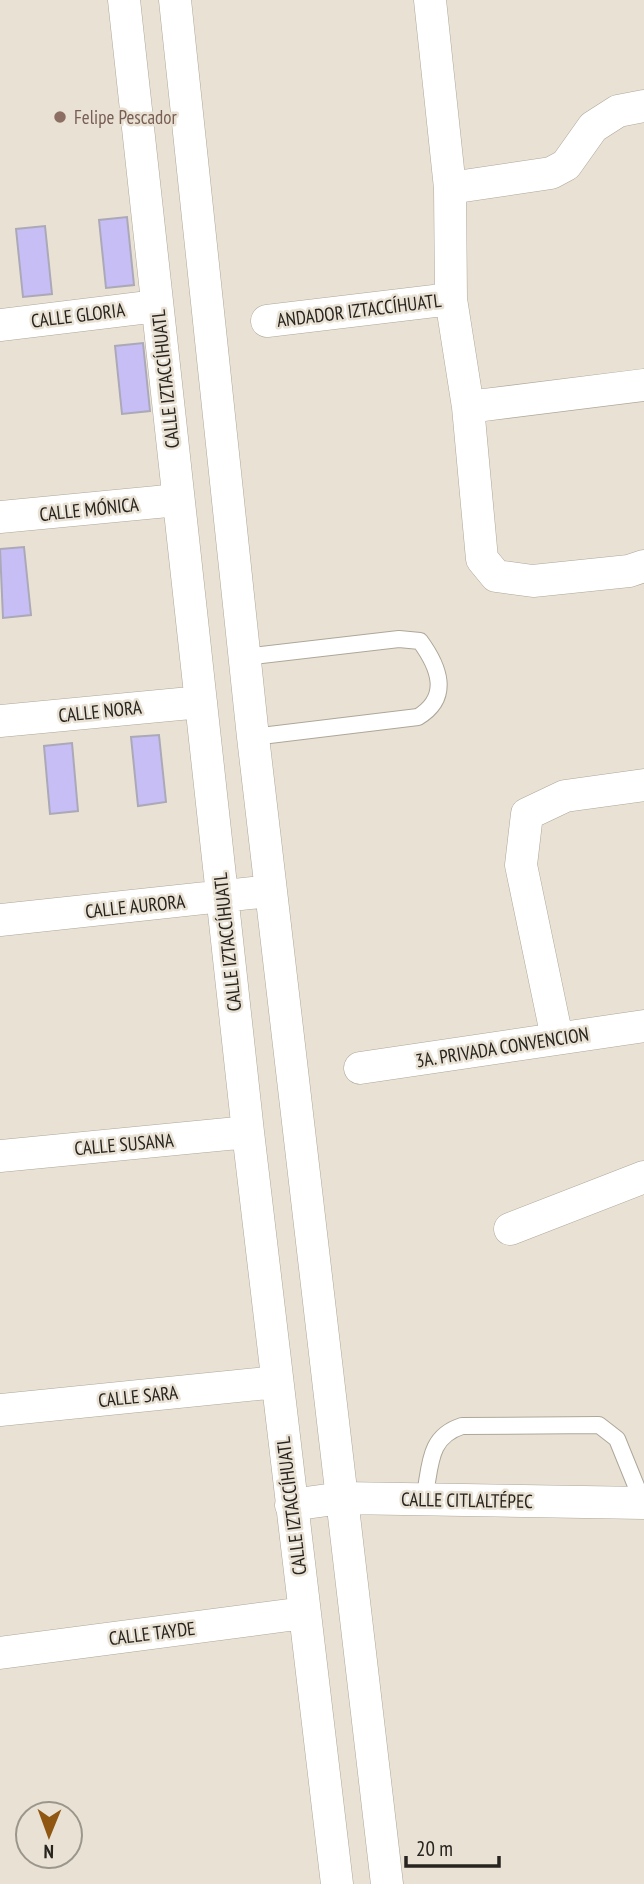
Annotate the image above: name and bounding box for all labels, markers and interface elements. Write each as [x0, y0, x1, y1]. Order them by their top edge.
place label: Felipe Pescador [74, 105, 177, 129]
marker: Felipe Pescador [52, 109, 68, 125]
street label: ANDADOR IZTACCÍHUATL [275, 288, 443, 332]
street label: CALLE GLORIA [30, 297, 126, 333]
street label: CALLE IZTACCÍHUATL [146, 308, 184, 450]
street label: CALLE MÓNICA [38, 492, 140, 526]
street label: CALLE NORA [57, 695, 143, 727]
street label: CALLE IZTACCÍHUATL [208, 871, 246, 1013]
street label: CALLE AURORA [84, 889, 186, 923]
street label: 3A. PRIVADA CONVENCION [414, 1021, 590, 1073]
street label: CALLE SUSANA [73, 1128, 175, 1160]
street label: CALLE SARA [97, 1380, 179, 1412]
street label: CALLE IZTACCÍHUATL [271, 1435, 311, 1577]
street label: CALLE CITLALTÉPEC [401, 1487, 533, 1513]
street label: CALLE TAYDE [107, 1616, 197, 1650]
north arrow [14, 1800, 84, 1870]
scale bar [406, 1825, 499, 1869]
text: 20 m [416, 1835, 453, 1862]
text: N [43, 1840, 54, 1864]

